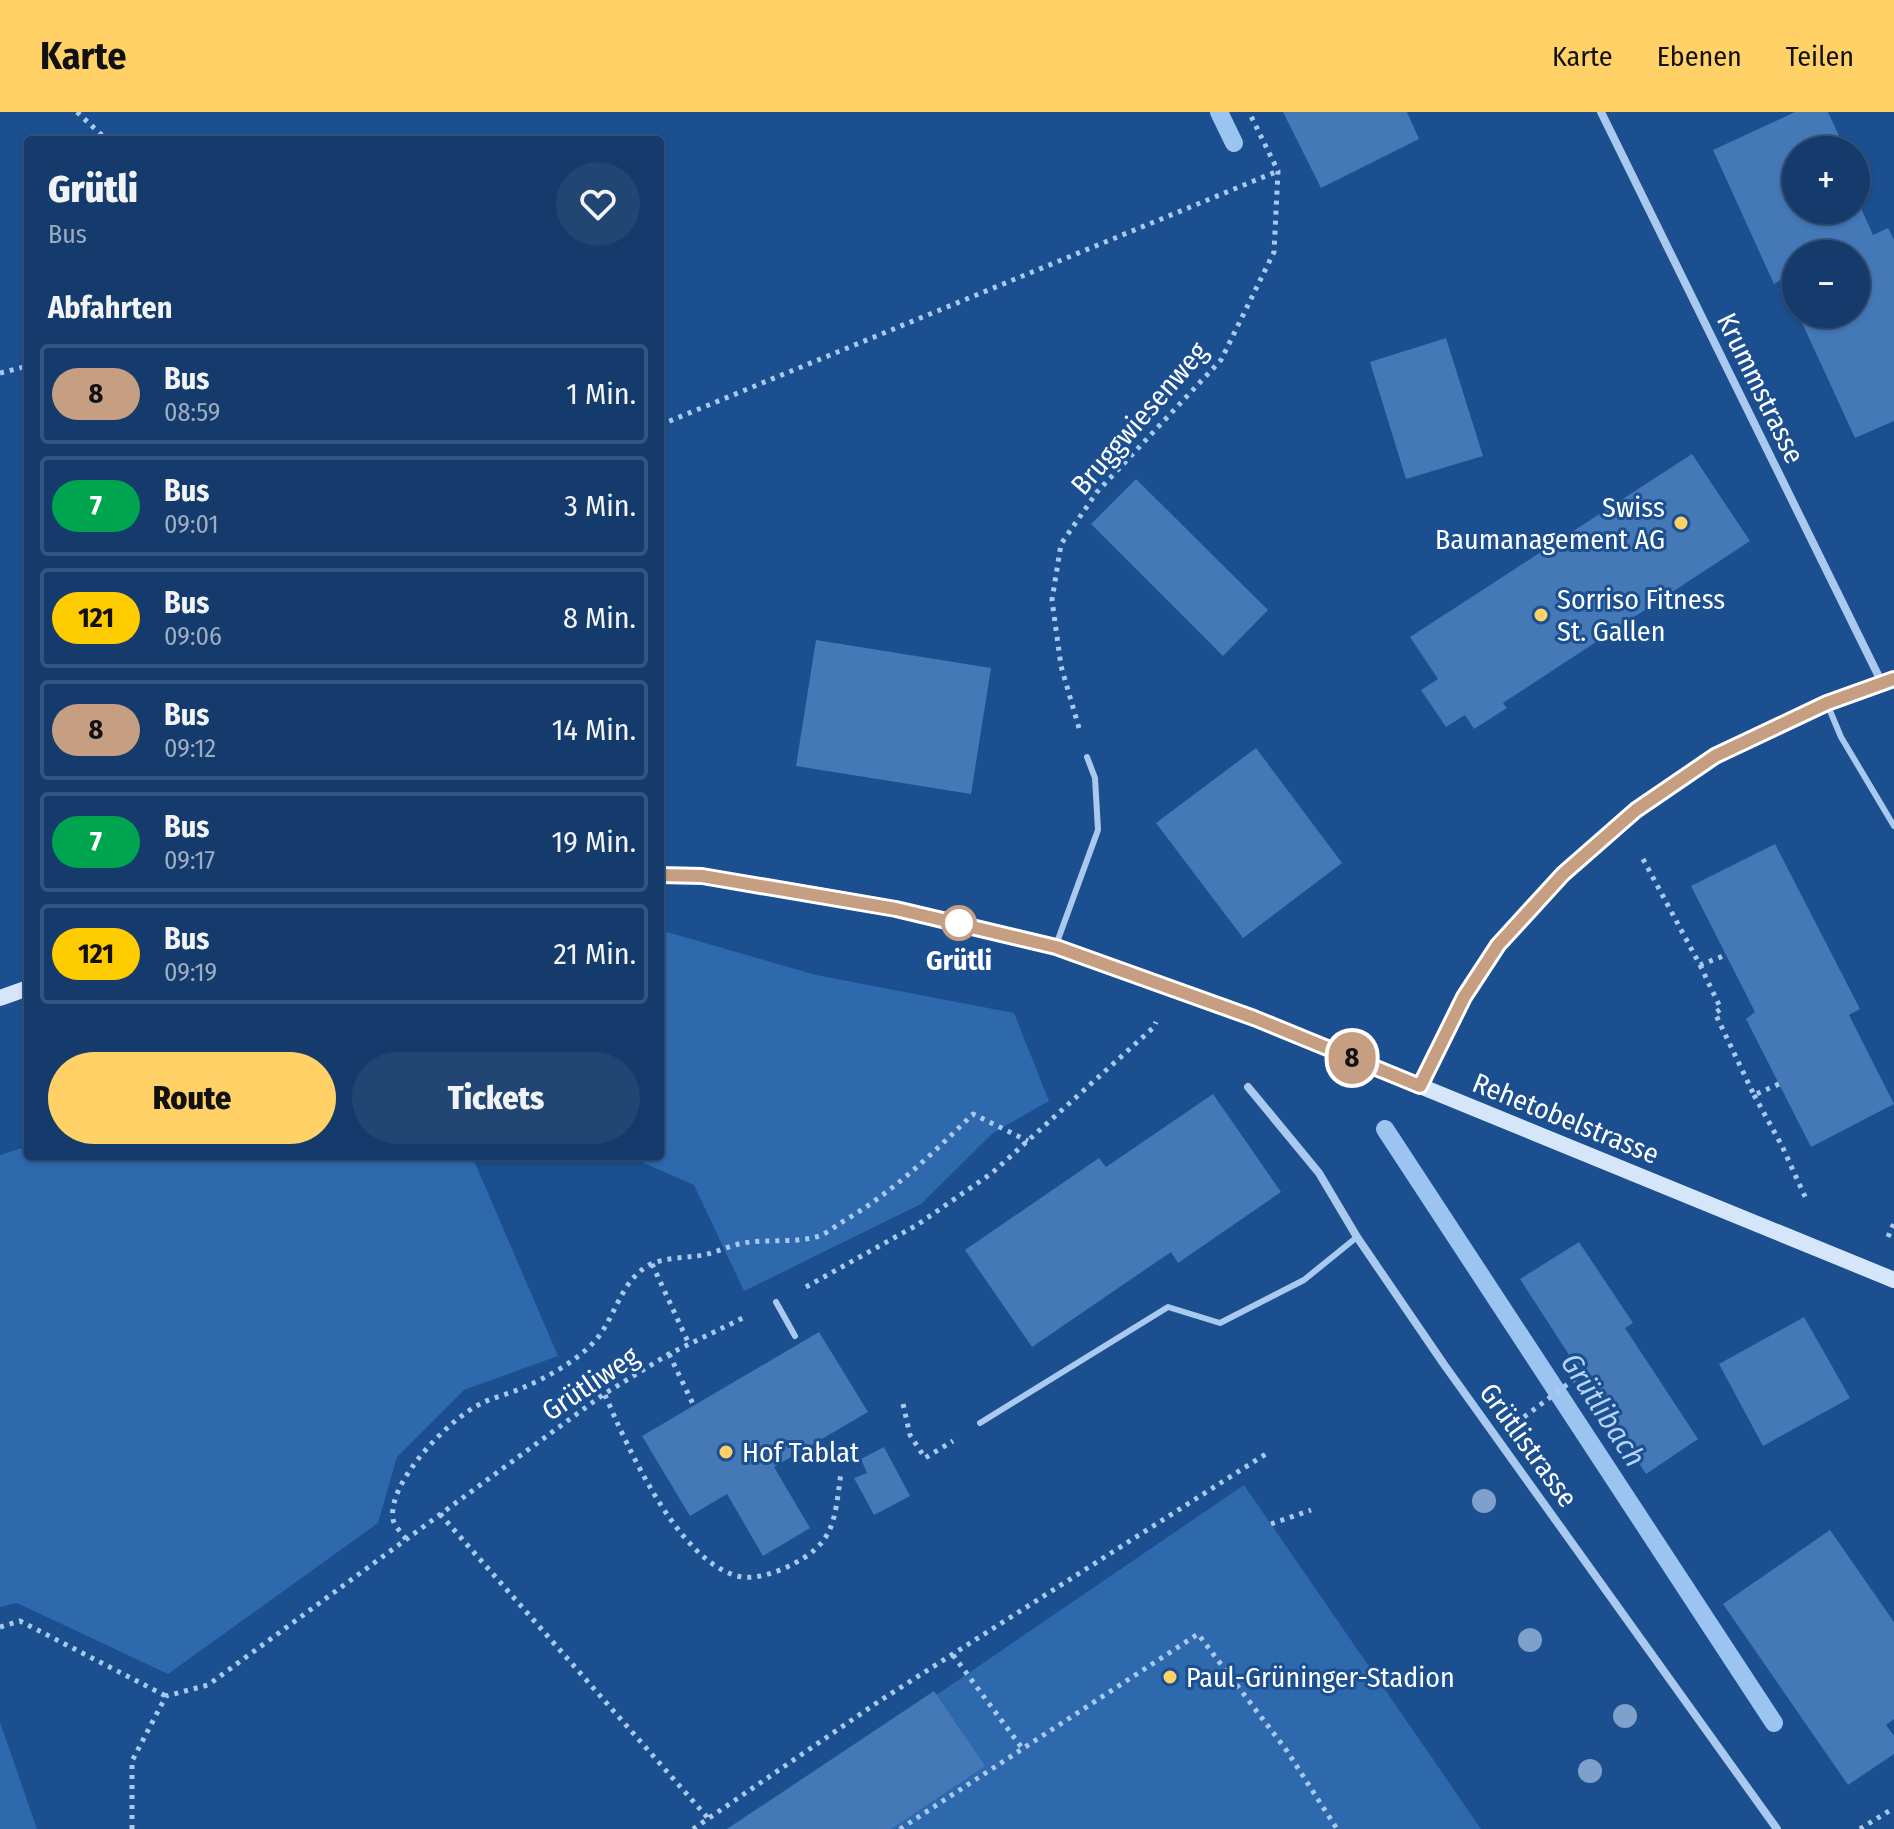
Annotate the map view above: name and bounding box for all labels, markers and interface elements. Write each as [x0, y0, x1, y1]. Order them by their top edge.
text: Karte [40, 33, 127, 79]
text: Karte [1552, 40, 1613, 73]
text: Ebenen [1657, 40, 1742, 73]
text: Teilen [1786, 40, 1854, 73]
map controls [1782, 136, 1870, 328]
button: + [1782, 136, 1870, 224]
button: heart [556, 162, 640, 246]
text: Grütli [48, 166, 138, 212]
text: Bus [48, 219, 87, 250]
button: − [1782, 240, 1870, 328]
text: Abfahrten [48, 290, 172, 326]
street label: Krummstrasse [1710, 308, 1811, 469]
street label: Bruggwiesenweg [1064, 335, 1215, 501]
text: Bus [164, 361, 209, 397]
text: 1 Min. [566, 376, 636, 412]
text: 8 [89, 377, 103, 410]
text: 08:59 [164, 397, 220, 428]
text: Bus [164, 473, 209, 509]
text: 3 Min. [564, 488, 636, 524]
text: 7 [90, 489, 102, 522]
place label: Swiss Baumanagement AG [1435, 491, 1665, 556]
text: 09:01 [164, 509, 219, 540]
marker: Swiss Baumanagement AG [1672, 514, 1690, 532]
place label: Sorriso Fitness St. Gallen [1557, 583, 1725, 648]
text: Bus [164, 585, 209, 621]
text: 8 Min. [563, 600, 636, 636]
text: 121 [78, 601, 114, 634]
marker: Sorriso Fitness St. Gallen [1532, 606, 1550, 624]
text: 09:06 [164, 621, 222, 652]
text: Bus [164, 697, 209, 733]
text: 14 Min. [552, 712, 636, 748]
text: 8 [89, 713, 103, 746]
text: 09:12 [164, 733, 216, 764]
text: Bus [164, 809, 209, 845]
text: 19 Min. [552, 824, 636, 860]
text: 7 [90, 825, 102, 858]
text: 09:17 [164, 845, 215, 876]
marker: Grütli [942, 906, 976, 940]
text: Bus [164, 921, 209, 957]
text: 21 Min. [554, 936, 636, 972]
text: 121 [78, 937, 114, 970]
place label: Grütli [926, 944, 992, 977]
text: 09:19 [164, 957, 217, 988]
line badge: 8 [1326, 1032, 1378, 1084]
text: 8 [1345, 1041, 1359, 1074]
button: Route [48, 1052, 336, 1144]
button: Tickets [352, 1052, 640, 1144]
street label: Rehetobelstrasse [1468, 1066, 1664, 1171]
street label: Grütliweg [536, 1339, 645, 1428]
water label: Grütlibach [1553, 1347, 1653, 1473]
street label: Grütlistrasse [1473, 1377, 1584, 1514]
place label: Hof Tablat [742, 1436, 860, 1469]
marker: Hof Tablat [717, 1443, 735, 1461]
place label: Paul-Grüninger-Stadion [1186, 1661, 1455, 1694]
marker: Paul-Grüninger-Stadion [1161, 1668, 1179, 1686]

